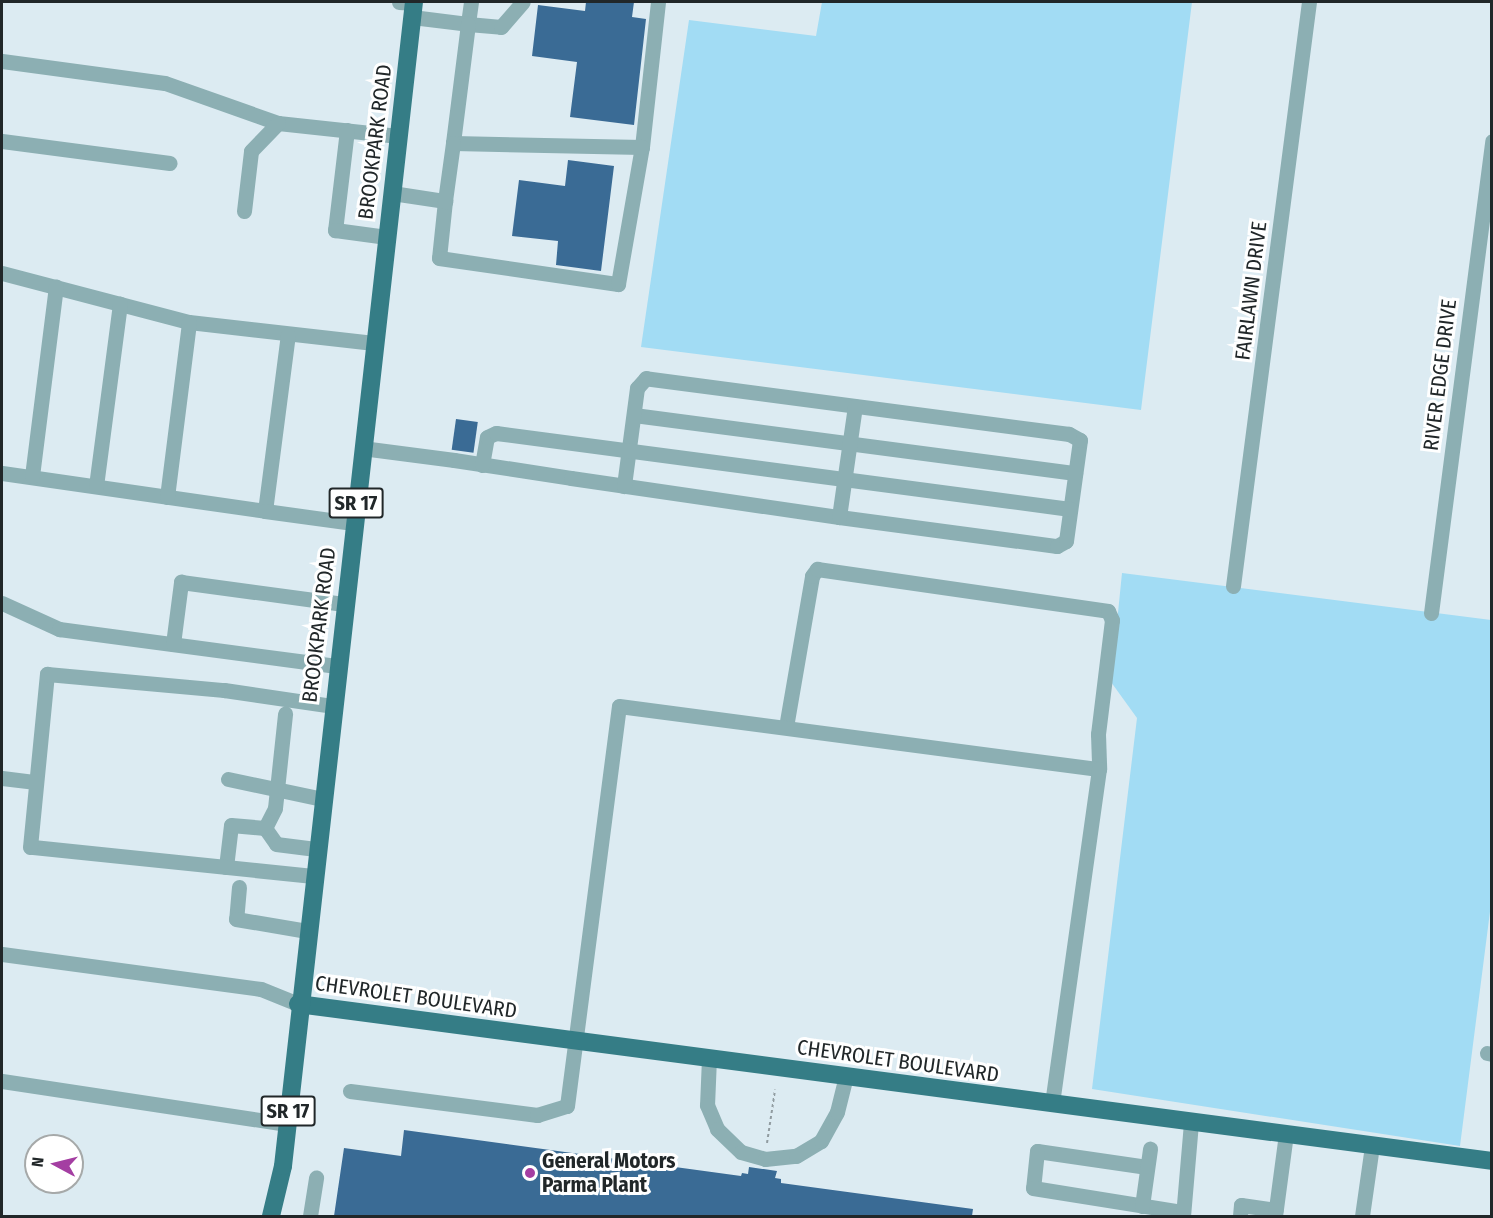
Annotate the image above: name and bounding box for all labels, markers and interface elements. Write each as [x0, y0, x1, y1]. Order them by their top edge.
street label: BROOKPARK ROAD [353, 63, 397, 221]
street label: FAIRLAWN DRIVE [1230, 220, 1272, 362]
street label: RIVER EDGE DRIVE [1418, 298, 1462, 452]
road number: SR 17 [328, 486, 385, 520]
street label: BROOKPARK ROAD [297, 546, 341, 704]
street label: CHEVROLET BOULEVARD [314, 970, 518, 1024]
street label: CHEVROLET BOULEVARD [796, 1034, 1000, 1088]
road number: SR 17 [260, 1094, 316, 1128]
north arrow [24, 1134, 84, 1194]
place label: General Motors Parma Plant [542, 1148, 675, 1198]
text: N [28, 1156, 48, 1168]
marker: General Motors Parma Plant [523, 1166, 537, 1180]

